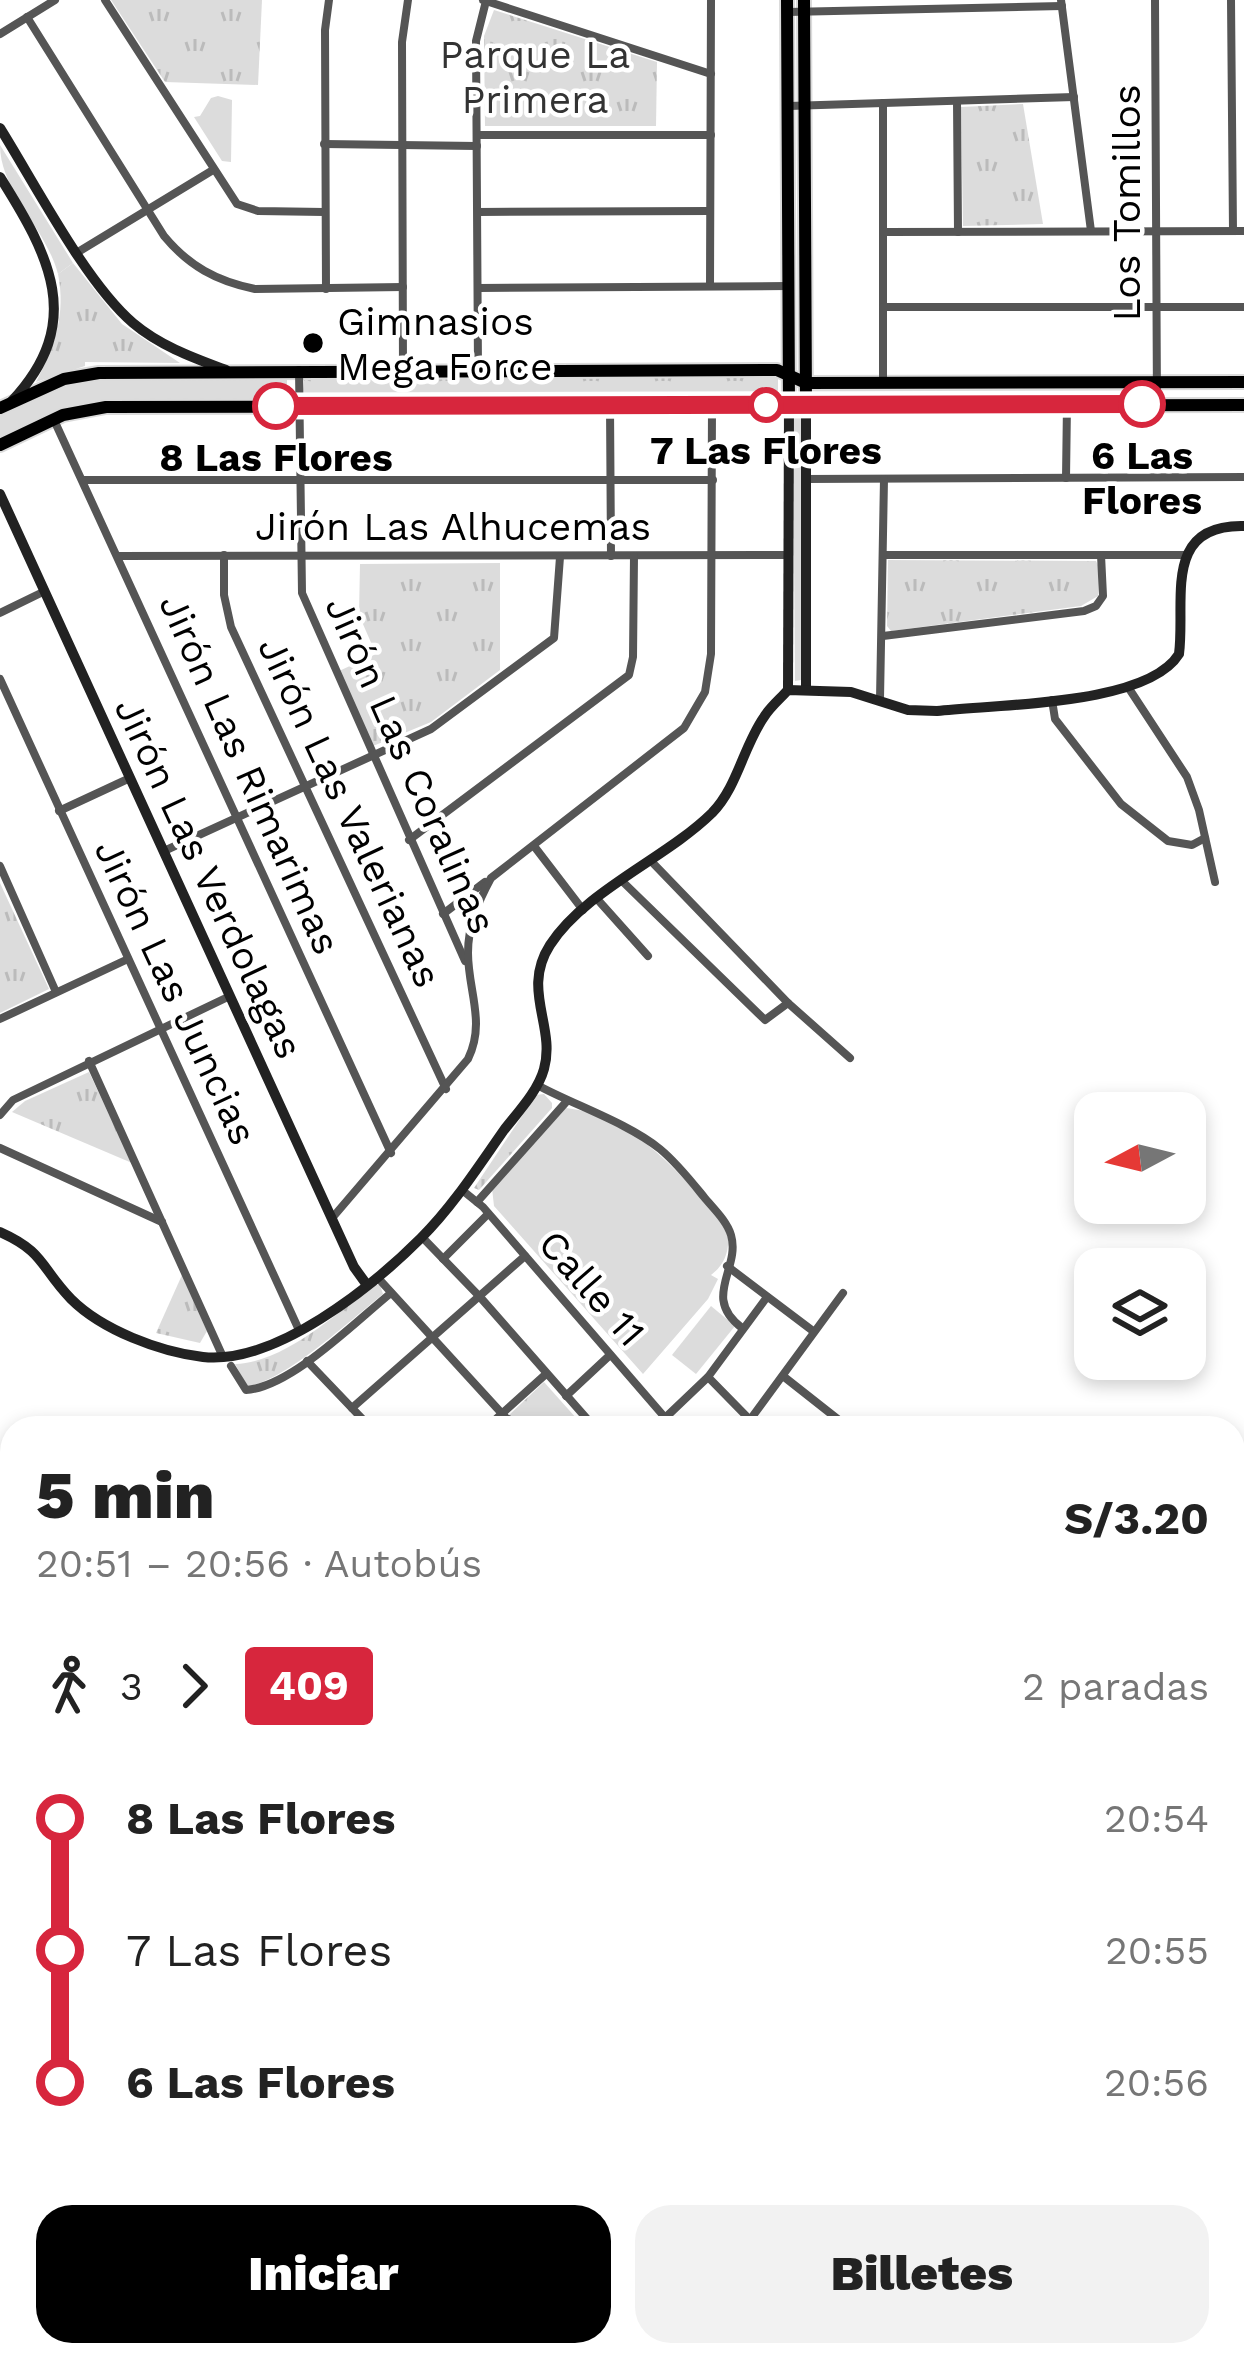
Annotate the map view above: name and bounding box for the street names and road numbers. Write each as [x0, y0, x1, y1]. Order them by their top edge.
street label: Los Tomillos [1104, 85, 1149, 321]
street label: Jirón Las Alhucemas [255, 504, 651, 549]
street label: Jirón Las Rimarimas [150, 587, 350, 961]
street label: Jirón Las Coralinas [316, 589, 506, 941]
street label: Jirón Las Valerianas [249, 630, 451, 994]
street label: Jirón Las Verdolagas [106, 690, 312, 1066]
street label: Jirón Las Juncias [86, 832, 266, 1152]
street label: Calle 11 [530, 1221, 654, 1355]

